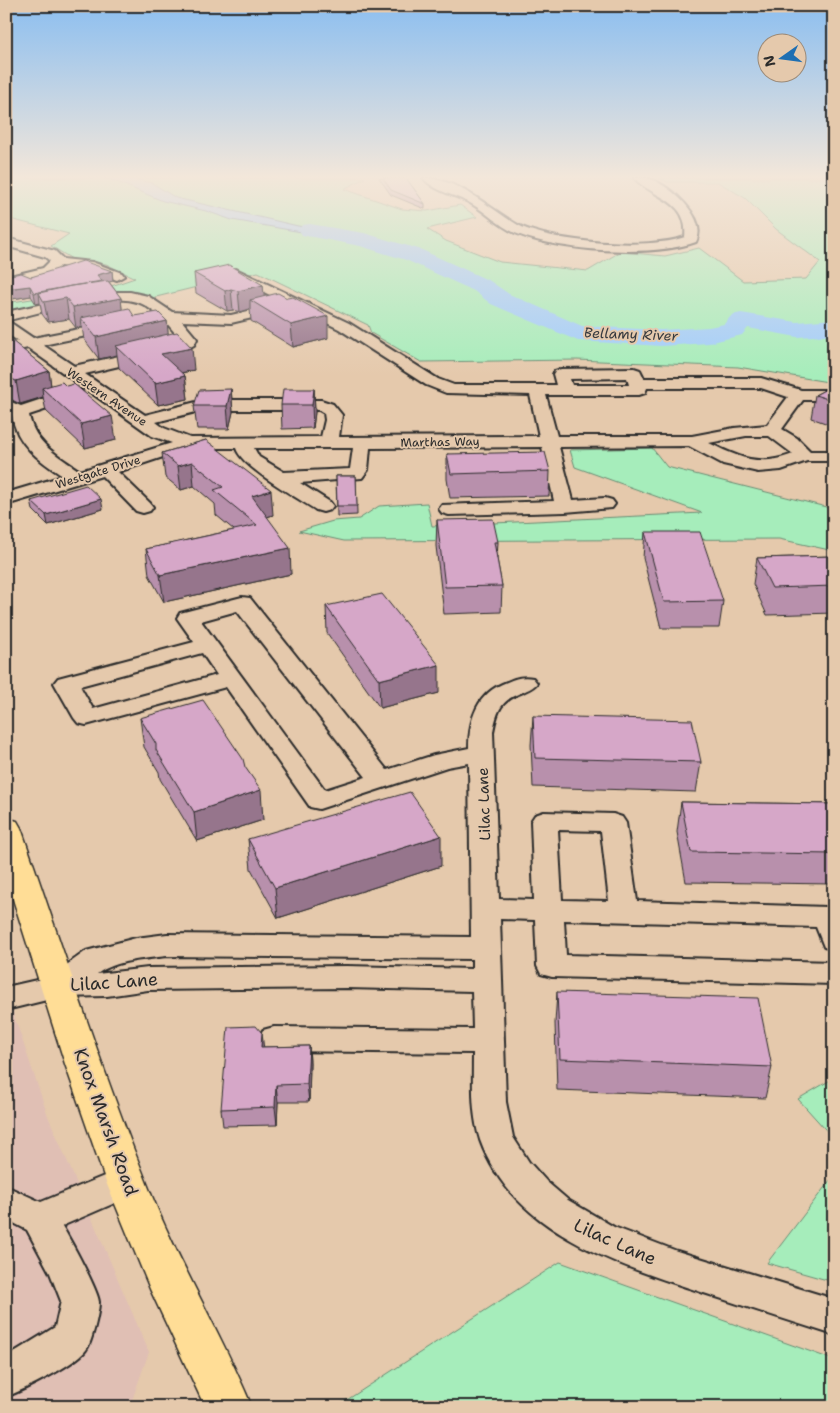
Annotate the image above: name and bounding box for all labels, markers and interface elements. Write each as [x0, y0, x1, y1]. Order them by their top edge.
north arrow [758, 32, 808, 82]
text: N [759, 54, 779, 69]
water label: Bellamy River [584, 323, 679, 345]
street label: Western Avenue [64, 364, 151, 430]
street label: Marthas Way [400, 433, 480, 451]
street label: Westgate Drive [54, 451, 143, 493]
street label: Lilac Lane [473, 767, 495, 841]
street label: Lilac Lane [69, 967, 159, 997]
street label: Knox Marsh Road [68, 1045, 144, 1199]
street label: Lilac Lane [570, 1213, 660, 1271]

